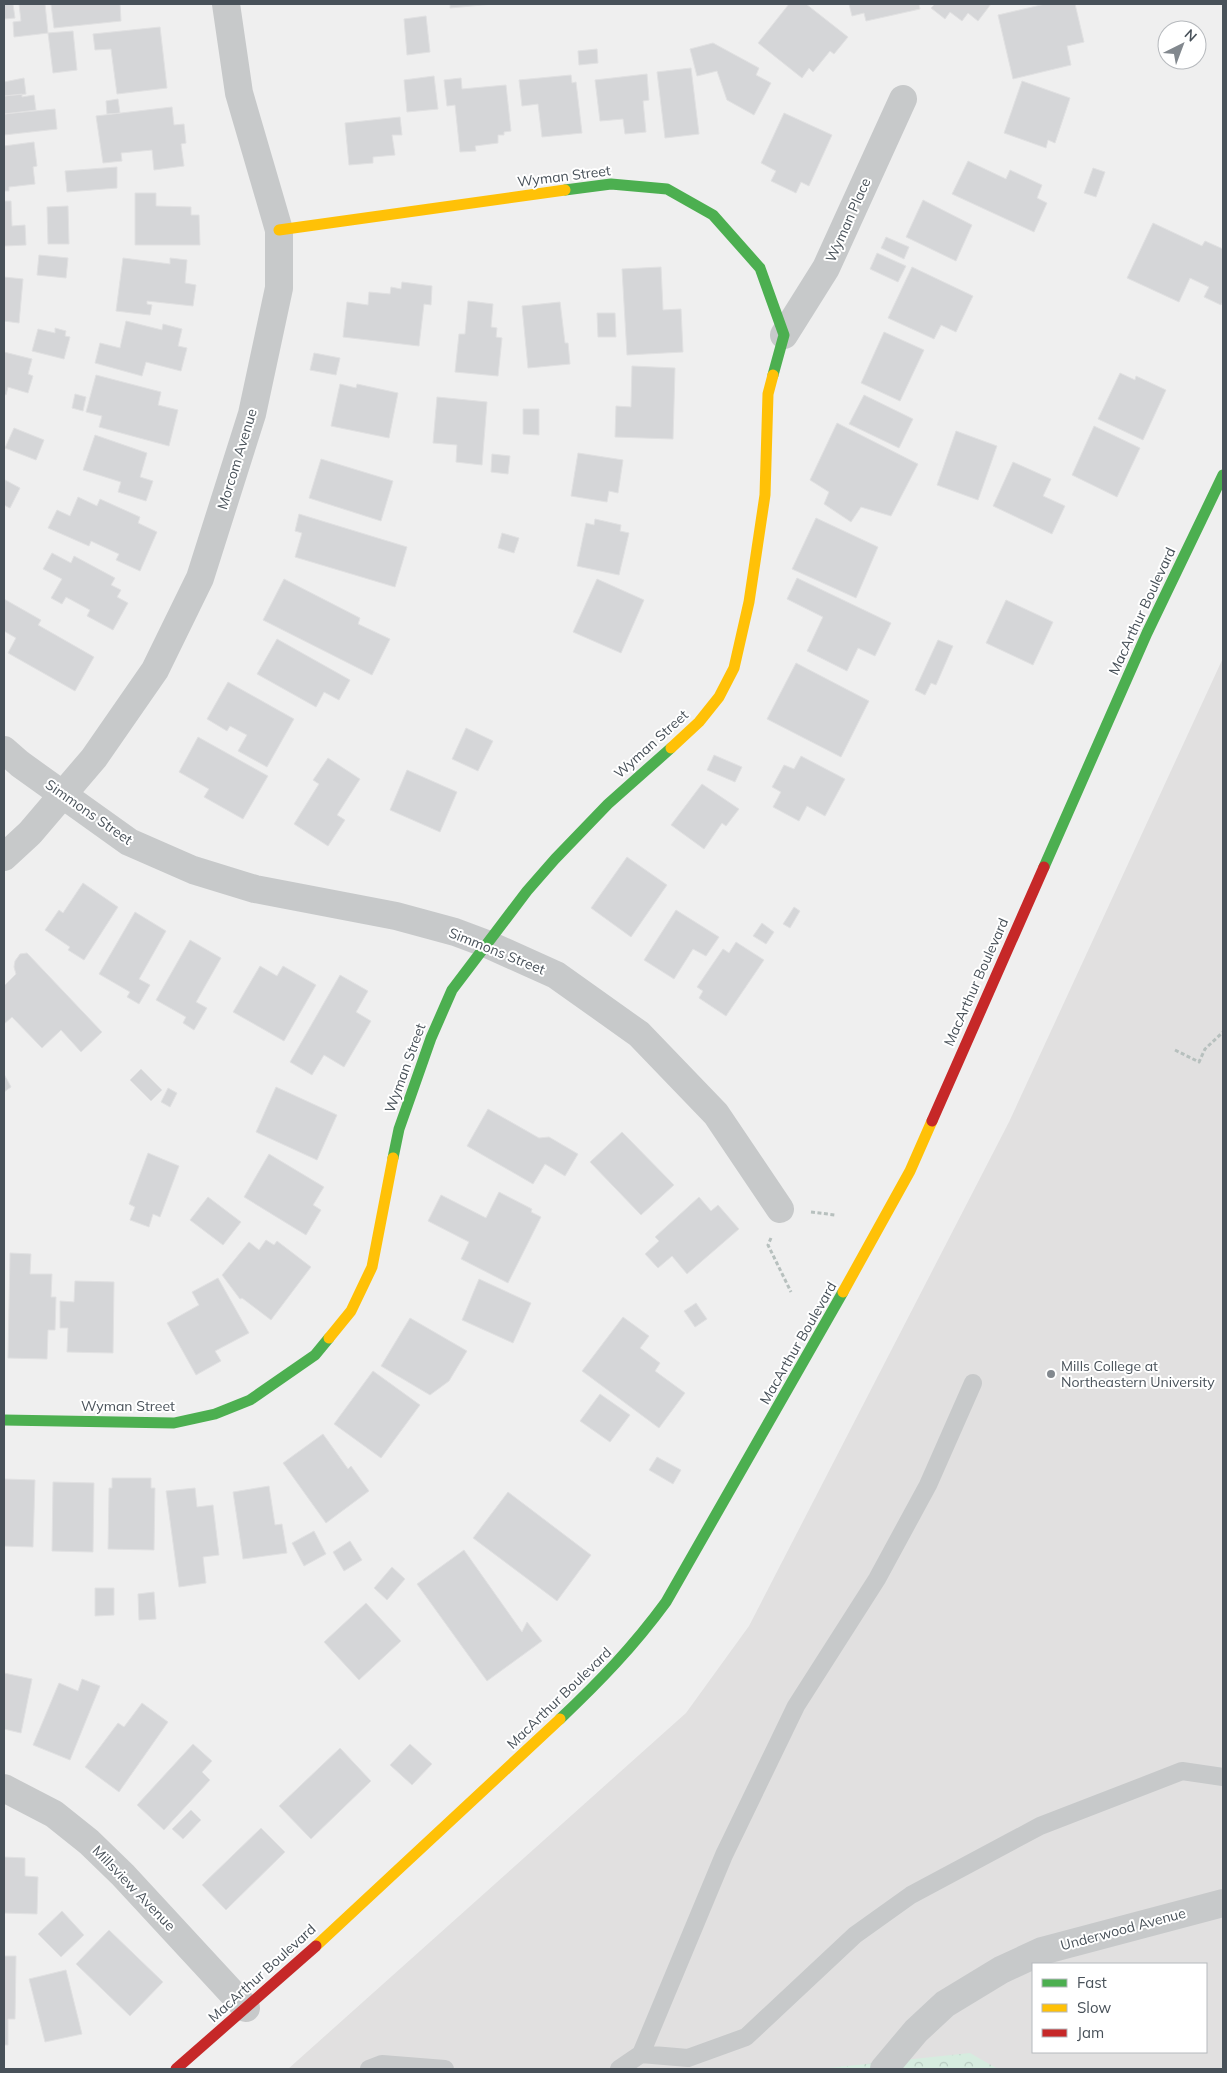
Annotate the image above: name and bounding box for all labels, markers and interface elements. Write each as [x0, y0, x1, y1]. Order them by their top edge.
north arrow [1157, 20, 1207, 70]
text: N [1181, 25, 1201, 46]
street label: Wyman Street [516, 161, 612, 191]
street label: Wyman Place [821, 175, 875, 265]
street label: Morcom Avenue [213, 406, 261, 512]
street label: MacArthur Boulevard [1105, 544, 1179, 678]
street label: Wyman Street [610, 706, 692, 782]
street label: Simmons Street [42, 775, 136, 849]
street label: MacArthur Boulevard [940, 915, 1012, 1049]
street label: Simmons Street [446, 924, 548, 979]
street label: Wyman Street [380, 1021, 430, 1115]
street label: MacArthur Boulevard [756, 1279, 840, 1407]
place label: Mills College at Northeastern University [1061, 1357, 1215, 1391]
marker: Mills College at Northeastern University [1045, 1368, 1057, 1380]
street label: Wyman Street [81, 1397, 175, 1415]
street label: MacArthur Boulevard [503, 1643, 615, 1753]
street label: Millsview Avenue [89, 1842, 179, 1934]
street label: Underwood Avenue [1058, 1904, 1188, 1954]
street label: MacArthur Boulevard [204, 1920, 320, 2026]
legend [1032, 1963, 1207, 2053]
text: Fast [1077, 1973, 1107, 1992]
text: Slow [1077, 1998, 1111, 2017]
text: Jam [1077, 2023, 1104, 2042]

